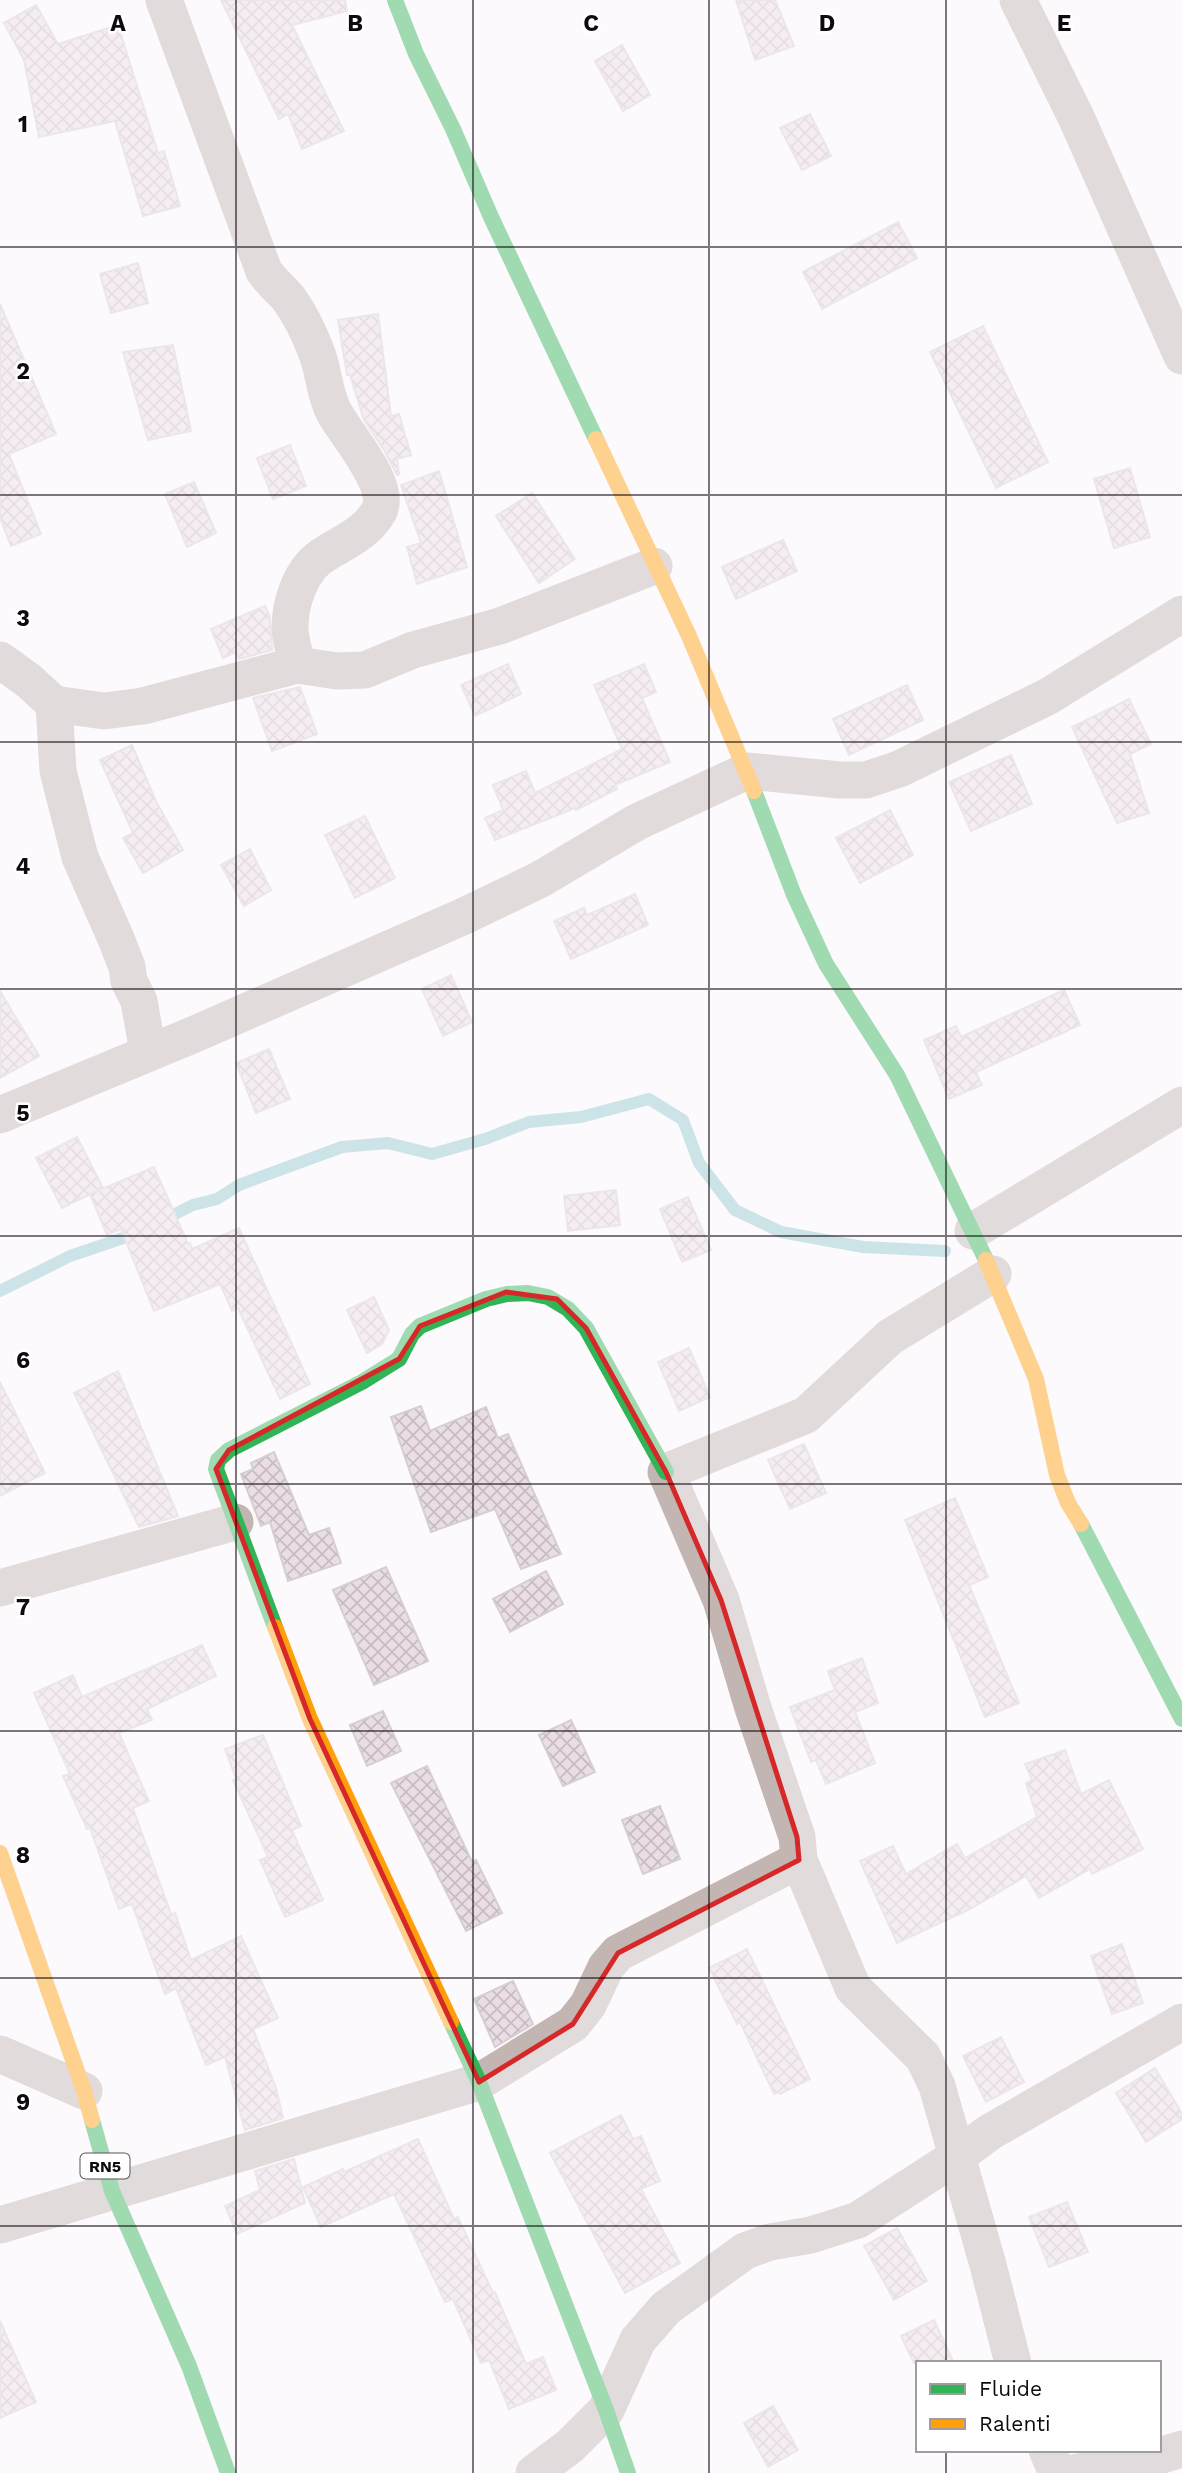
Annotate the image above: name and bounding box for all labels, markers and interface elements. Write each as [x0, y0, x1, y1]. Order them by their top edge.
text: A [110, 10, 126, 37]
text: B [347, 10, 363, 37]
text: C [583, 10, 599, 37]
text: D [819, 10, 835, 37]
text: E [1057, 10, 1071, 37]
text: 1 [18, 111, 28, 138]
text: 2 [16, 358, 30, 385]
text: 3 [16, 605, 30, 632]
text: 4 [16, 853, 31, 880]
text: 5 [16, 1100, 30, 1127]
text: 6 [16, 1347, 30, 1374]
text: 7 [16, 1594, 30, 1621]
text: 8 [16, 1842, 30, 1869]
text: 9 [16, 2089, 30, 2116]
road number: RN5 [80, 2154, 130, 2178]
legend [916, 2361, 1161, 2452]
text: Fluide [979, 2376, 1042, 2401]
text: Ralenti [979, 2411, 1051, 2436]

